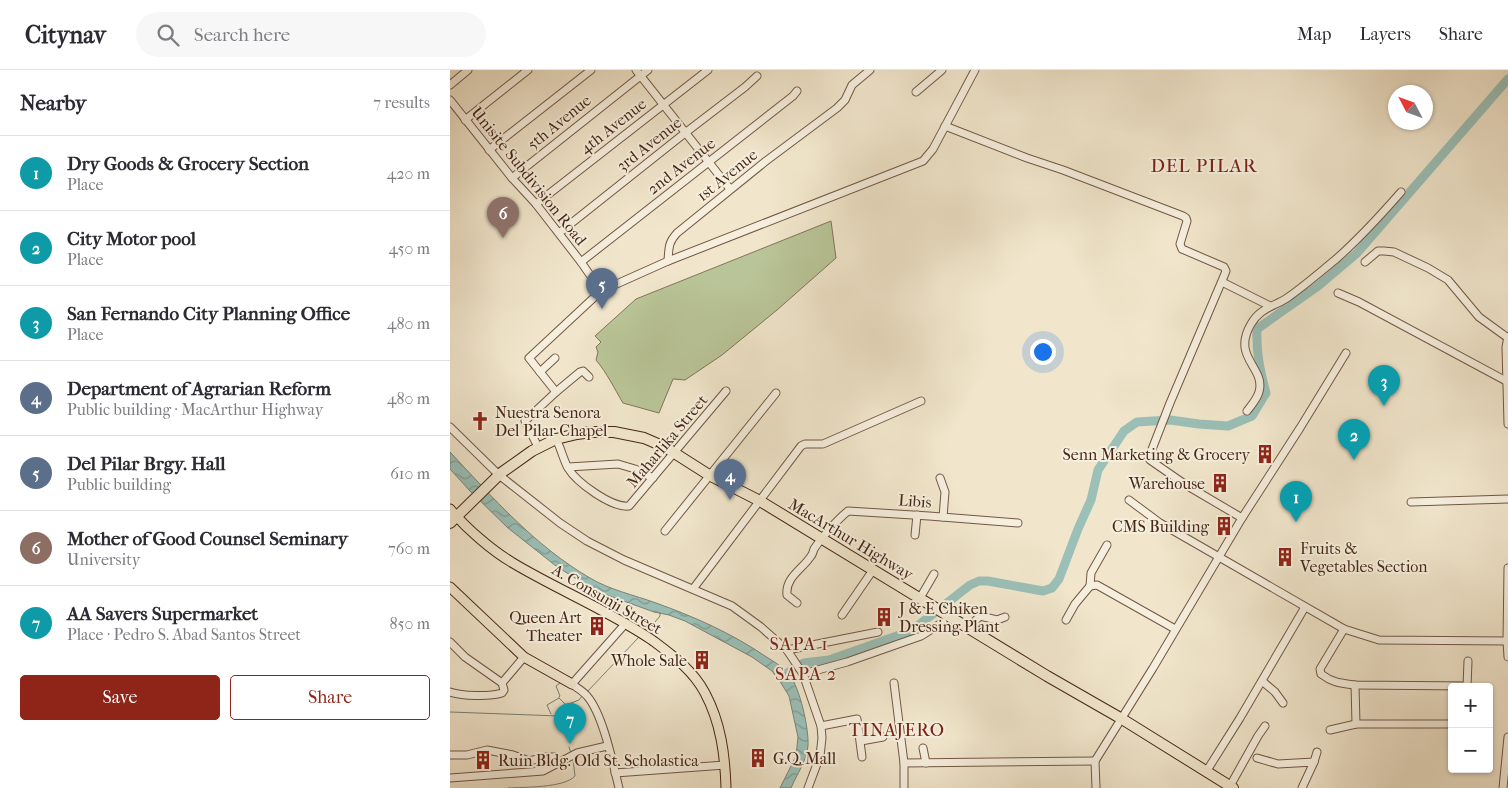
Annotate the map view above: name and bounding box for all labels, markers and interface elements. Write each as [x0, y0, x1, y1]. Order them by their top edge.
search box [136, 12, 486, 57]
text: Citynav [25, 21, 106, 49]
icon: search [154, 21, 182, 49]
text: Search here [194, 24, 290, 46]
text: Map [1297, 24, 1331, 45]
text: Layers [1359, 24, 1411, 45]
text: Share [1439, 24, 1483, 45]
north arrow [1388, 85, 1433, 130]
street label: 5th Avenue [523, 90, 595, 154]
text: Nearby [20, 91, 86, 115]
text: 7 results [373, 93, 430, 112]
street label: 4th Avenue [576, 94, 650, 158]
street label: Unisite Subdivision Road [467, 103, 591, 249]
street label: 3rd Avenue [613, 113, 685, 175]
street label: 2nd Avenue [643, 133, 719, 198]
street label: 1st Avenue [693, 145, 761, 205]
text: Dry Goods & Grocery Section [67, 153, 309, 175]
district label: DEL PILAR [1151, 155, 1258, 177]
text: 1 [33, 164, 39, 183]
text: 420 m [387, 164, 430, 183]
text: Place [67, 175, 103, 194]
pin: 6 [487, 197, 519, 238]
text: City Motor pool [67, 228, 196, 250]
text: 2 [32, 239, 40, 258]
text: 450 m [389, 239, 430, 258]
text: Place [67, 250, 103, 269]
pin: 5 [586, 268, 618, 309]
text: San Fernando City Planning Office [67, 303, 350, 325]
text: 3 [33, 314, 39, 333]
text: 480 m [387, 314, 430, 333]
text: Place [67, 325, 103, 344]
your location [1030, 339, 1056, 365]
pin: 3 [1368, 365, 1400, 406]
text: Department of Agrarian Reform [67, 378, 331, 400]
text: 4 [31, 389, 41, 408]
text: 480 m [387, 389, 430, 408]
street label: Maharlika Street [623, 390, 712, 491]
text: Public building · MacArthur Highway [67, 400, 323, 419]
place label: Nuestra Senora Del Pilar Chapel [495, 403, 608, 440]
church icon: Nuestra Senora Del Pilar Chapel [469, 410, 491, 432]
pin: 2 [1338, 419, 1370, 460]
building icon: Senn Marketing & Grocery [1254, 443, 1276, 465]
place label: Senn Marketing & Grocery [1062, 445, 1250, 464]
text: Del Pilar Brgy. Hall [67, 453, 225, 475]
pin: 4 [714, 459, 746, 500]
text: 5 [33, 464, 39, 483]
text: 610 m [390, 464, 430, 483]
building icon: Warehouse [1209, 472, 1231, 494]
place label: Warehouse [1128, 474, 1205, 493]
text: Public building [67, 475, 171, 494]
pin: 1 [1280, 481, 1312, 522]
street label: Libis [898, 490, 932, 512]
street label: MacArthur Highway [785, 494, 917, 584]
building icon: CMS Building [1213, 515, 1235, 537]
place label: CMS Building [1112, 517, 1209, 536]
text: Mother of Good Counsel Seminary [67, 528, 348, 550]
text: 6 [32, 539, 40, 558]
text: 760 m [388, 539, 430, 558]
place label: Fruits & Vegetables Section [1299, 539, 1428, 576]
building icon: Fruits & Vegetables Section [1274, 546, 1296, 568]
text: University [67, 550, 140, 569]
street label: A. Consunji Street [548, 559, 666, 638]
place label: J & E Chiken Dressing Plant [897, 599, 1000, 636]
text: AA Savers Supermarket [67, 603, 258, 625]
building icon: J & E Chiken Dressing Plant [873, 606, 895, 628]
place label: Queen Art Theater [509, 608, 582, 645]
text: 7 [32, 614, 40, 633]
text: 850 m [390, 614, 430, 633]
building icon: Queen Art Theater [586, 615, 608, 637]
text: Place · Pedro S. Abad Santos Street [67, 625, 301, 644]
district label: SAPA 1 [769, 634, 829, 655]
building icon: Whole Sale [691, 649, 713, 671]
place label: Whole Sale [610, 651, 687, 670]
district label: SAPA 2 [775, 664, 837, 685]
button: Save [20, 675, 220, 720]
button: Share [230, 675, 430, 720]
map controls [1448, 683, 1493, 773]
button: + [1448, 683, 1493, 728]
pin: 7 [554, 703, 586, 744]
district label: TINAJERO [849, 720, 945, 741]
button: − [1448, 728, 1493, 773]
building icon: G.Q. Mall [747, 747, 769, 769]
building icon: Ruin Bldg. Old St. Scholastica [472, 749, 494, 771]
place label: G.Q. Mall [773, 749, 837, 768]
place label: Ruin Bldg. Old St. Scholastica [498, 751, 699, 770]

